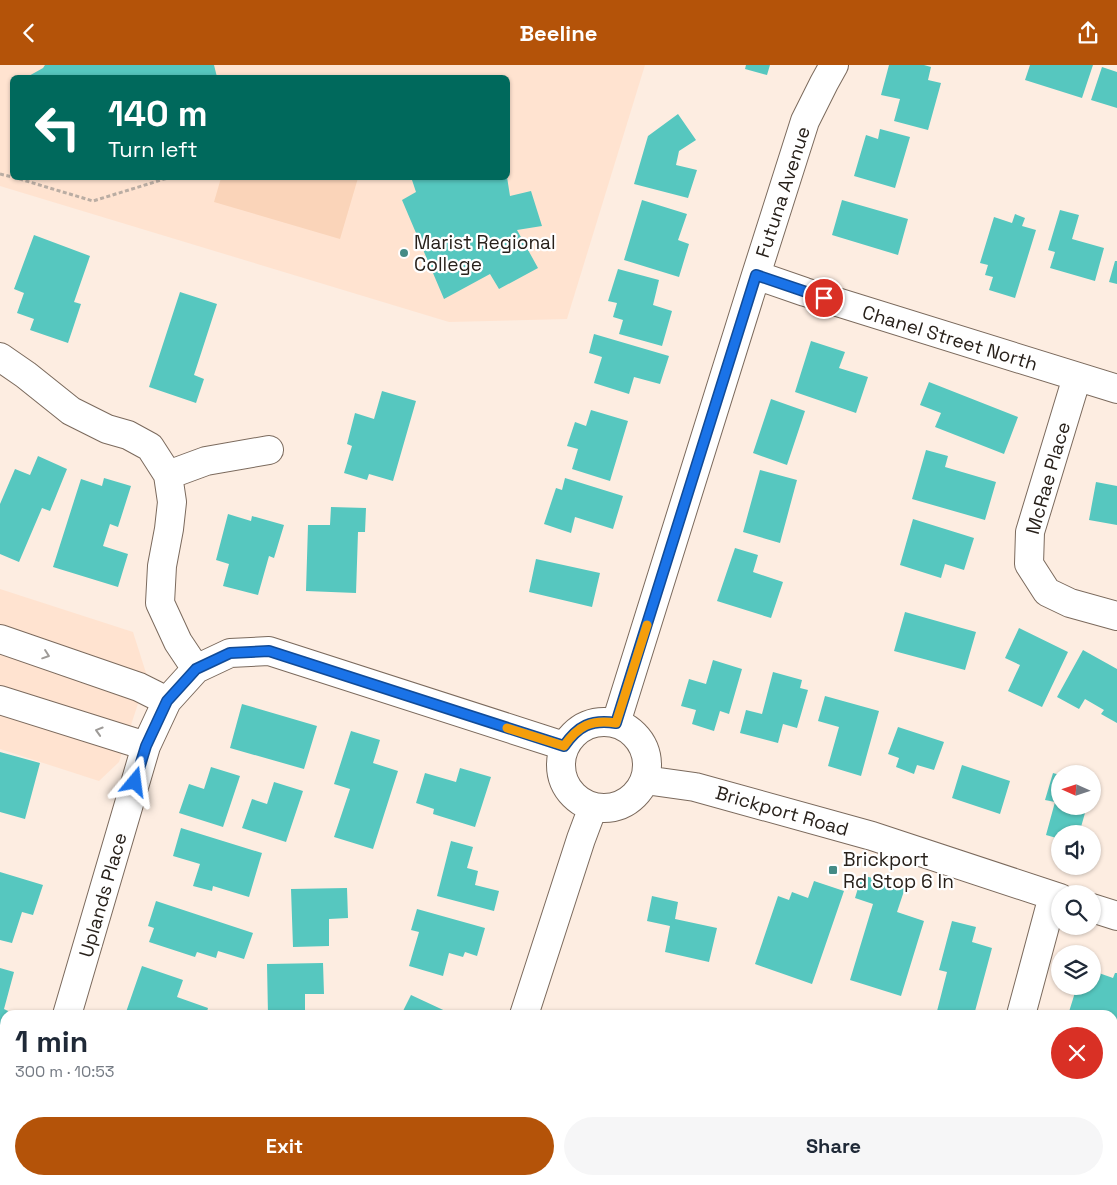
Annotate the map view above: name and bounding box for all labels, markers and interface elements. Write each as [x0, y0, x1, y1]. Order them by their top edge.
icon: back [15, 19, 43, 47]
text: Beeline [520, 19, 597, 47]
icon: share [1074, 19, 1102, 47]
text: 140 m [108, 92, 208, 136]
icon: left [25, 95, 90, 160]
street label: Futuna Avenue [750, 123, 816, 261]
text: Turn left [108, 135, 198, 163]
place label: Marist Regional College [414, 230, 556, 277]
marker: Marist Regional College [398, 247, 410, 259]
pin [803, 277, 845, 319]
icon: arrive [810, 284, 838, 312]
street label: Chanel Street North [859, 299, 1041, 377]
street label: McRae Place [1020, 419, 1076, 537]
one-way arrow [41, 649, 50, 659]
one-way arrow [96, 727, 104, 737]
position arrow [108, 755, 160, 807]
north arrow [1051, 765, 1101, 815]
map controls [1051, 765, 1101, 995]
street label: Brickport Road [713, 780, 851, 842]
button: sound [1051, 825, 1101, 875]
street label: Uplands Place [73, 830, 133, 960]
place label: Brickport Rd Stop 6 In [843, 847, 954, 894]
marker: Brickport Rd Stop 6 In [827, 864, 839, 876]
button: search [1051, 885, 1101, 935]
button: layers [1051, 945, 1101, 995]
text: 1 min [15, 1022, 88, 1061]
button: close [1051, 1027, 1103, 1079]
text: 300 m · 10:53 [15, 1061, 115, 1082]
button: Exit [15, 1117, 554, 1175]
button: Share [564, 1117, 1103, 1175]

